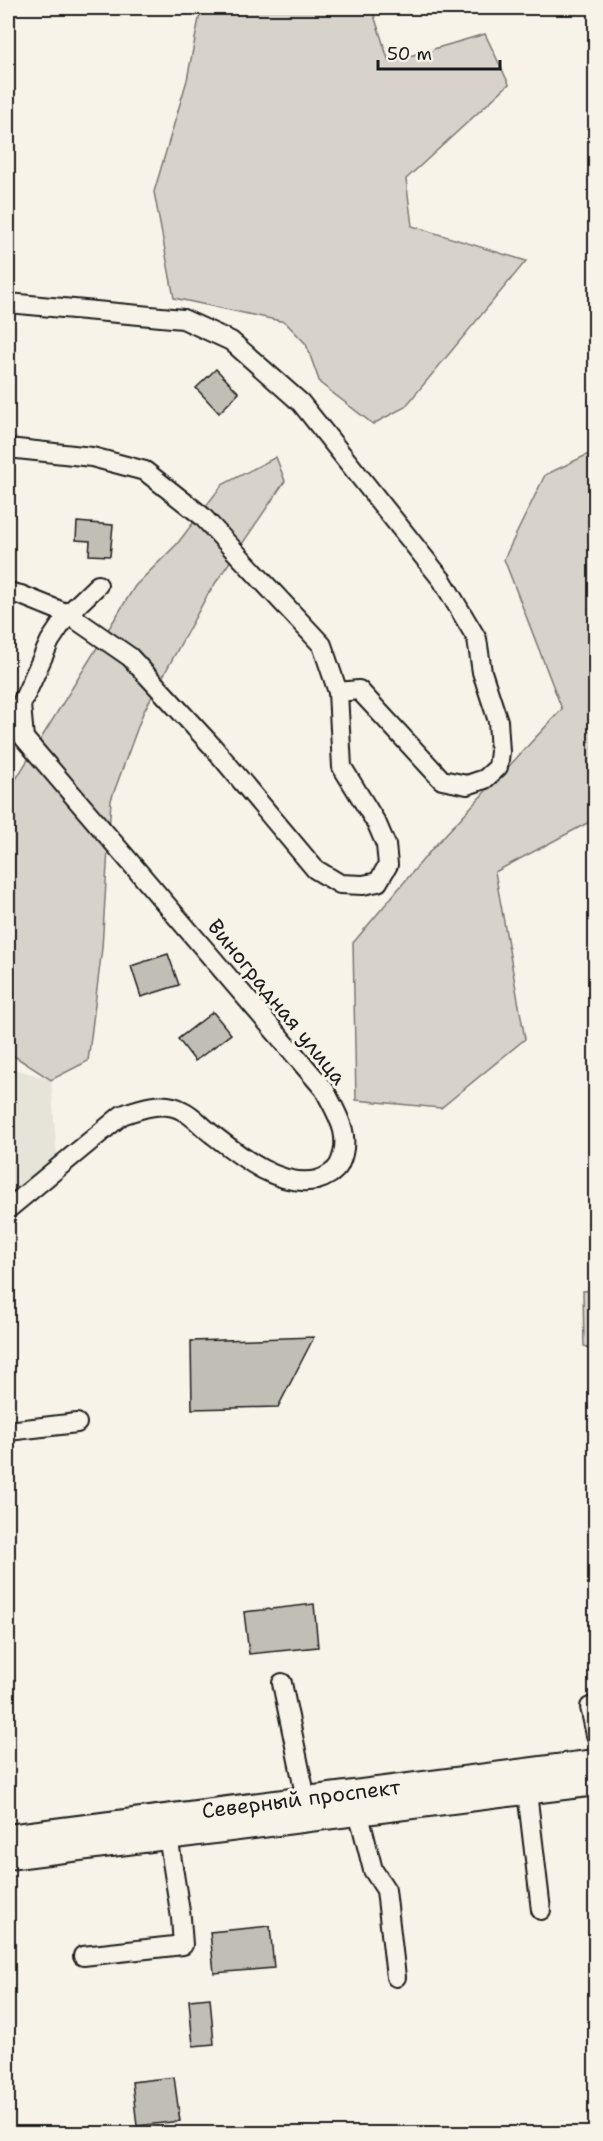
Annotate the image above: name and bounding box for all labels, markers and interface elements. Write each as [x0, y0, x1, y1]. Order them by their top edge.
scale bar [378, 33, 500, 71]
text: 50 m [387, 42, 432, 66]
street label: Виноградная улица [201, 913, 353, 1091]
street label: Северный проспект [200, 1773, 402, 1825]

